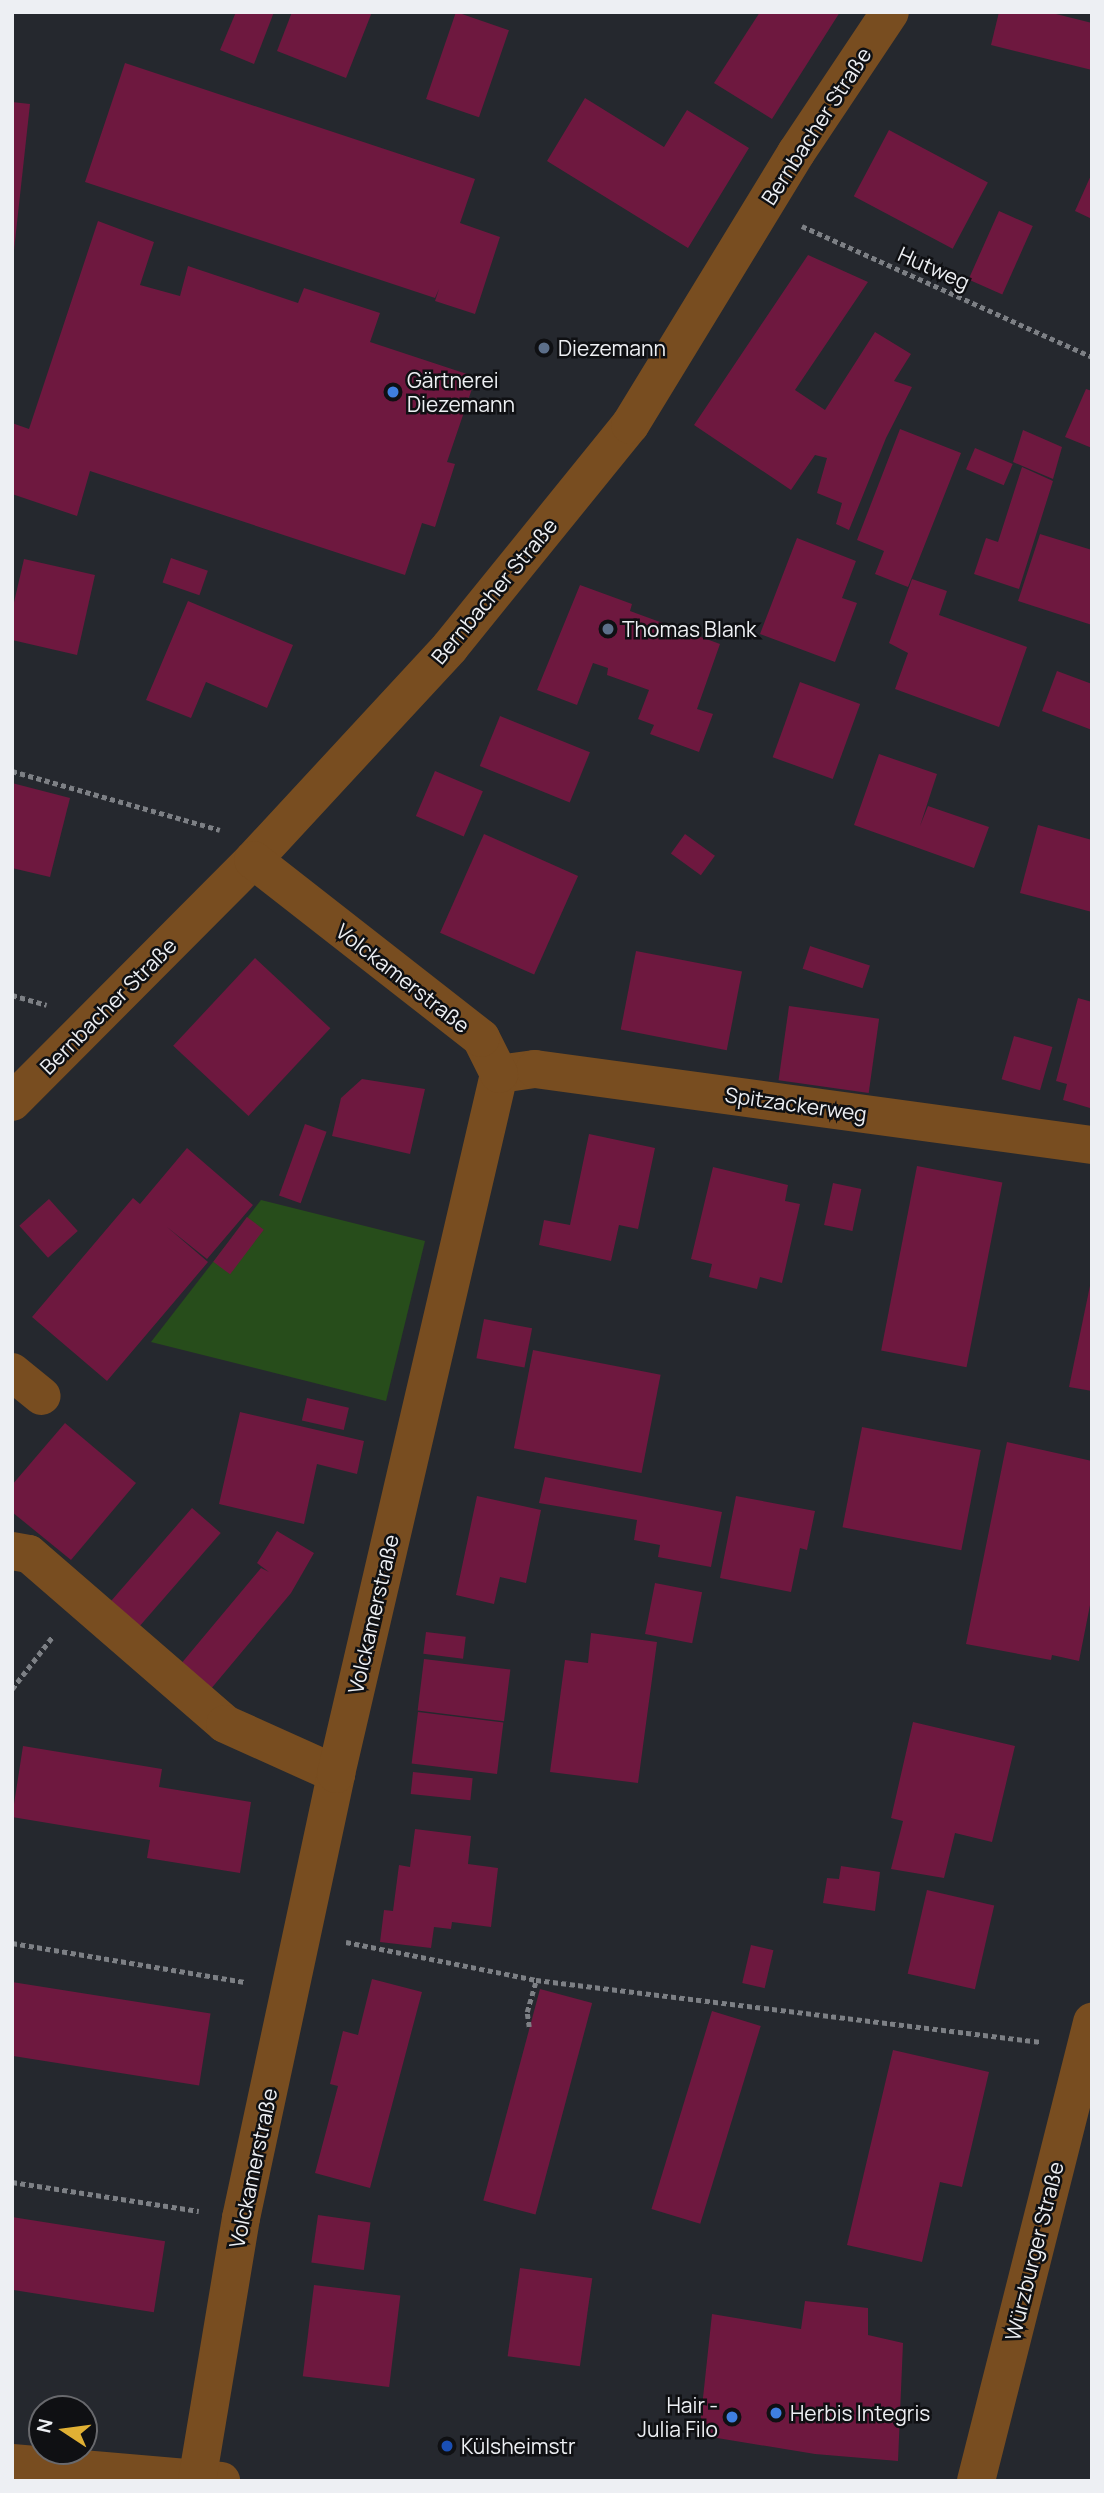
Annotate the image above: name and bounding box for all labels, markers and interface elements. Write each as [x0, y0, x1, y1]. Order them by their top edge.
street label: Bernbacher Straße [756, 43, 876, 209]
street label: Hutweg [894, 241, 974, 295]
place label: Diezemann [558, 335, 666, 361]
marker: Diezemann [536, 340, 552, 356]
place label: Gärtnerei Diezemann [407, 367, 515, 417]
marker: Gärtnerei Diezemann [385, 384, 401, 400]
street label: Bernbacher Straße [426, 513, 562, 669]
place label: Thomas Blank [622, 616, 756, 642]
marker: Thomas Blank [600, 621, 616, 637]
street label: Volckamerstraße [331, 918, 475, 1038]
street label: Bernbacher Straße [35, 933, 181, 1079]
street label: Spitzackerweg [723, 1082, 869, 1126]
street label: Volckamerstraße [342, 1532, 404, 1696]
street label: Volckamerstraße [224, 2086, 282, 2250]
street label: Würzburger Straße [1000, 2159, 1068, 2343]
place label: Hair - Julia Filo [637, 2392, 718, 2442]
north arrow [28, 2395, 98, 2465]
place label: Herbis Integris [790, 2400, 930, 2426]
marker: Herbis Integris [768, 2405, 784, 2421]
marker: Hair - Julia Filo [724, 2409, 740, 2425]
text: N [30, 2416, 59, 2435]
place label: Külsheimstr [461, 2433, 576, 2459]
marker: Külsheimstr [439, 2438, 455, 2454]

